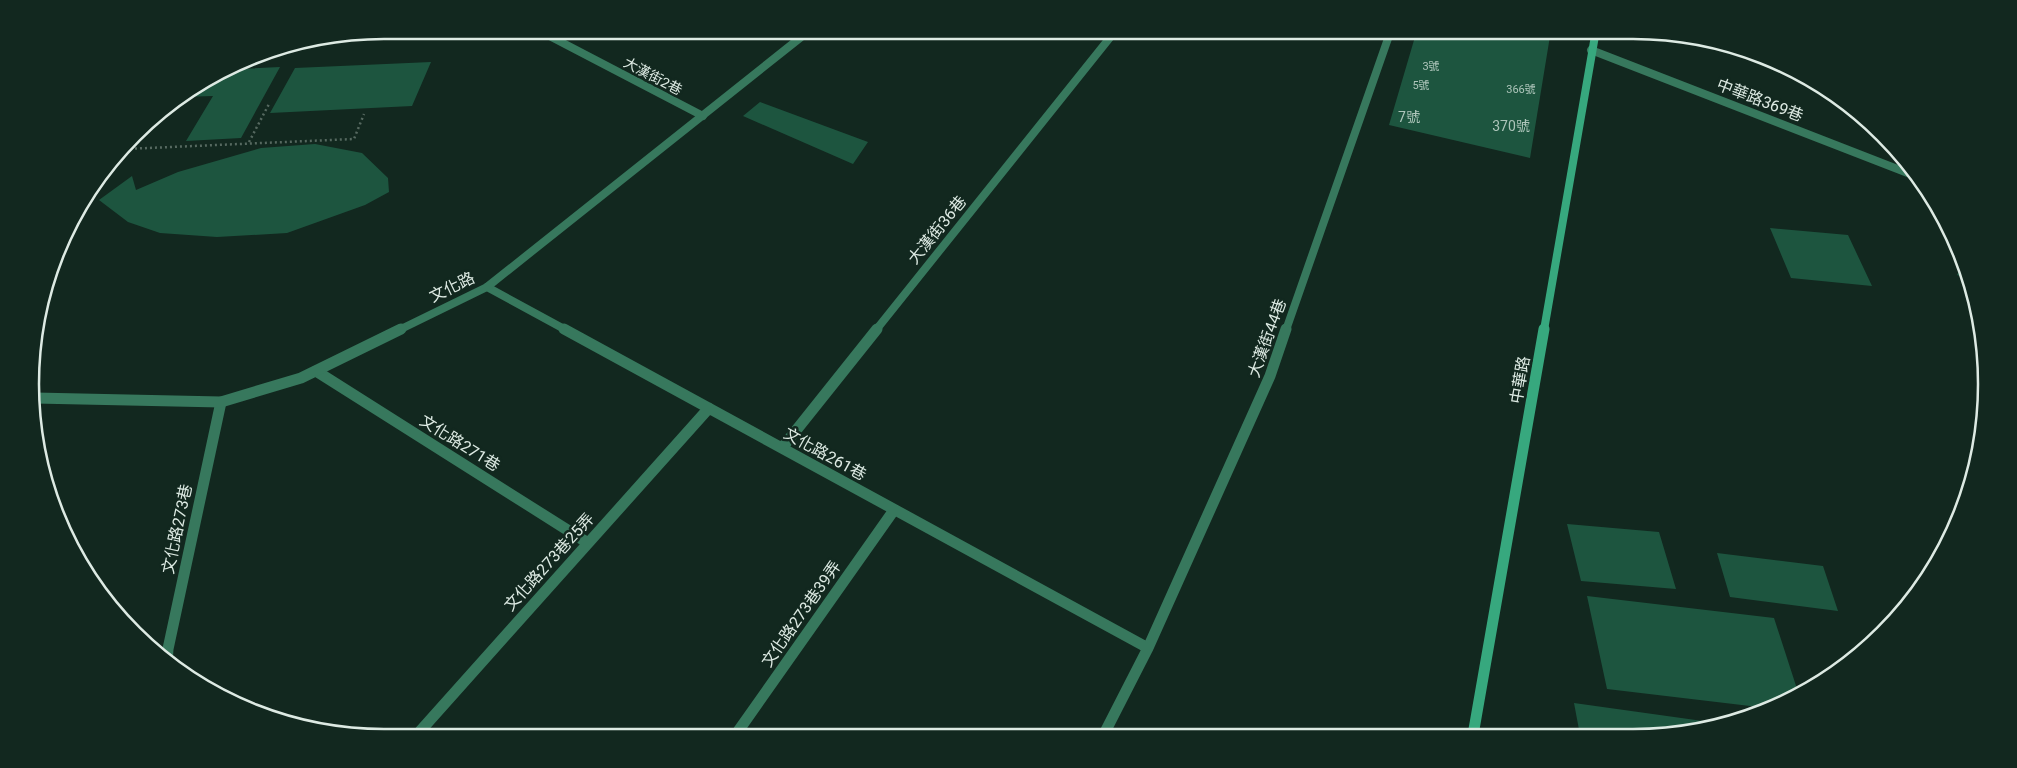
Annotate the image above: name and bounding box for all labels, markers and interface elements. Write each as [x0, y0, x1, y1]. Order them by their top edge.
street label: 大漢街2巷 [621, 54, 685, 98]
house number: 3號 [1422, 60, 1440, 73]
street label: 中華路369巷 [1714, 75, 1806, 125]
house number: 5號 [1412, 79, 1430, 92]
house number: 366號 [1506, 83, 1536, 96]
house number: 7號 [1398, 109, 1420, 125]
house number: 370號 [1492, 118, 1530, 134]
street label: 大漢街36巷 [904, 192, 970, 268]
street label: 文化路 [426, 268, 478, 306]
street label: 大漢街44巷 [1244, 296, 1290, 380]
street label: 中華路 [1506, 355, 1534, 405]
street label: 文化路271巷 [416, 411, 504, 475]
street label: 文化路261巷 [781, 424, 869, 484]
street label: 文化路273巷 [158, 483, 196, 575]
street label: 文化路273巷25弄 [500, 509, 598, 615]
street label: 文化路273巷39弄 [757, 557, 845, 671]

